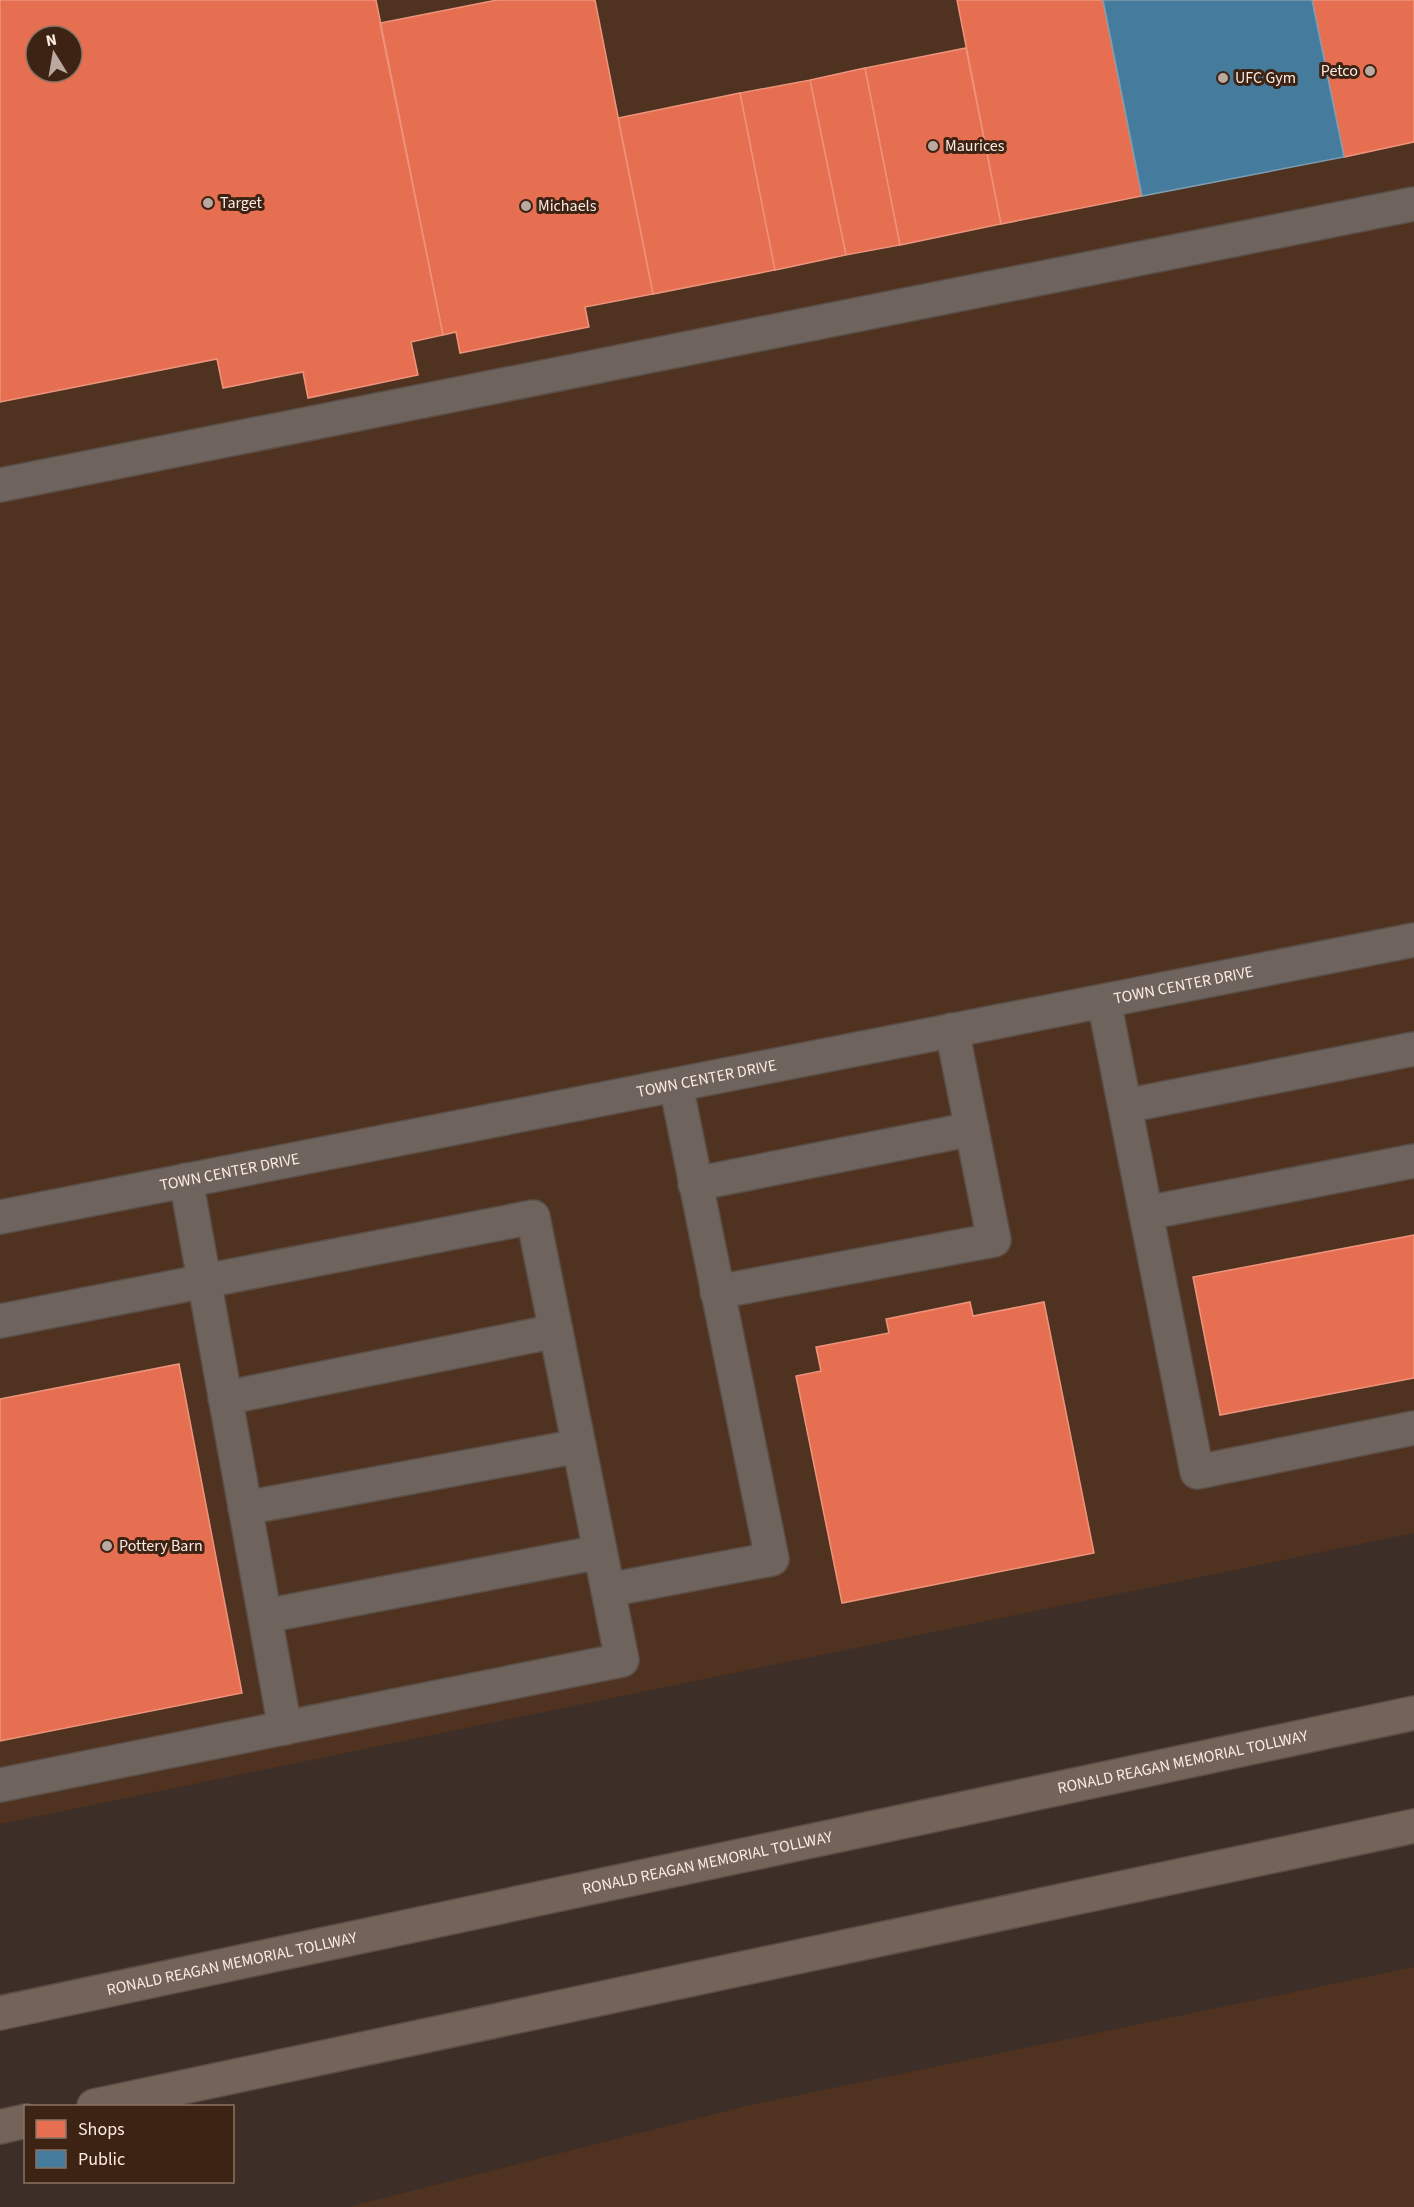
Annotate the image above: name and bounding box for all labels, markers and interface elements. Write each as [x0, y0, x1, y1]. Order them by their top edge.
north arrow [24, 24, 84, 84]
text: N [44, 28, 59, 52]
place label: Petco [1321, 60, 1358, 82]
marker: Petco [1363, 64, 1377, 78]
place label: UFC Gym [1235, 67, 1296, 89]
marker: UFC Gym [1216, 71, 1230, 85]
place label: Maurices [945, 135, 1005, 157]
marker: Maurices [926, 139, 940, 153]
place label: Target [220, 192, 262, 214]
place label: Michaels [538, 195, 597, 217]
marker: Target [201, 196, 215, 210]
marker: Michaels [519, 199, 533, 213]
street label: TOWN CENTER DRIVE [1112, 961, 1255, 1010]
street label: TOWN CENTER DRIVE [635, 1054, 778, 1103]
street label: TOWN CENTER DRIVE [158, 1148, 301, 1196]
place label: Pottery Barn [119, 1535, 203, 1557]
marker: Pottery Barn [100, 1539, 114, 1553]
street label: RONALD REAGAN MEMORIAL TOLLWAY [1055, 1725, 1310, 1799]
street label: RONALD REAGAN MEMORIAL TOLLWAY [580, 1826, 835, 1900]
street label: RONALD REAGAN MEMORIAL TOLLWAY [105, 1926, 359, 2001]
legend [24, 2105, 234, 2183]
text: Shops [78, 2117, 125, 2142]
text: Public [78, 2147, 125, 2172]

